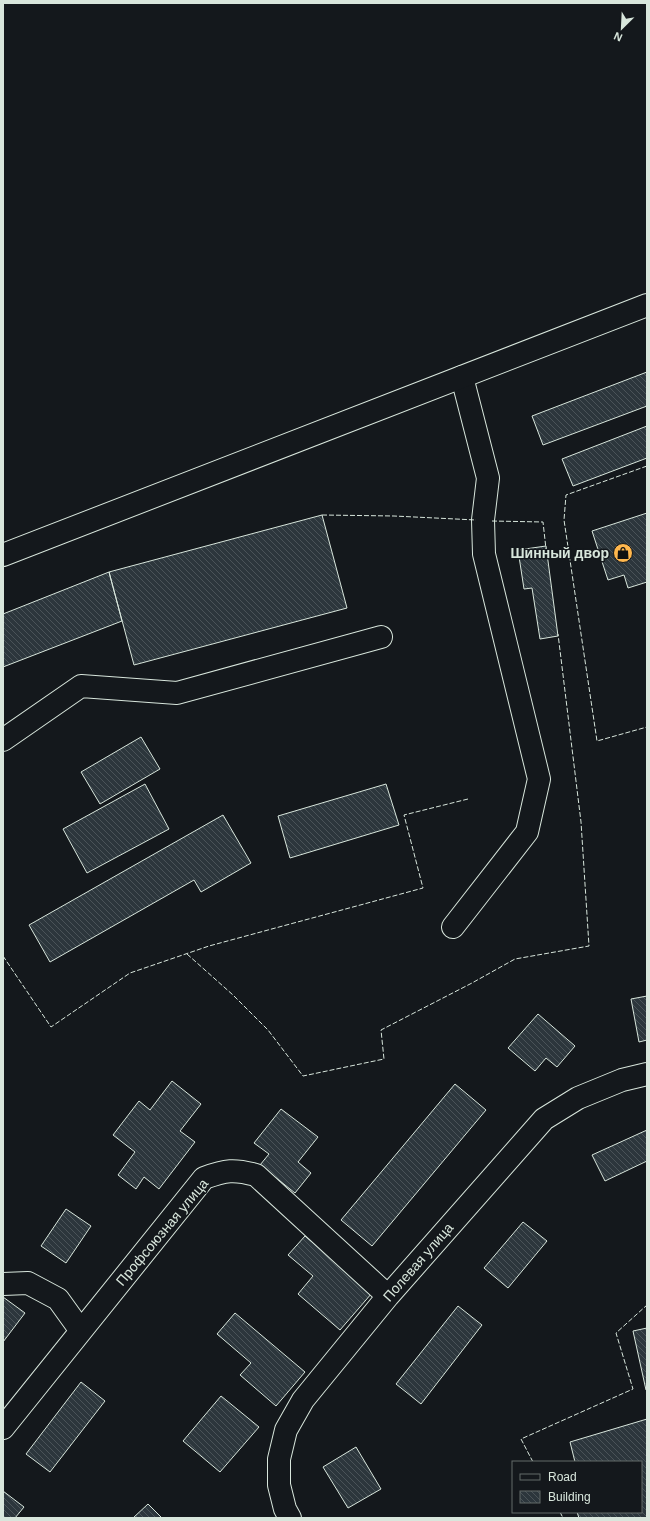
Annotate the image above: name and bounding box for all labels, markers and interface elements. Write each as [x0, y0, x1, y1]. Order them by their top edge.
north arrow [602, 8, 642, 48]
text: N [612, 30, 624, 44]
shop icon: Шинный двор [612, 542, 634, 564]
place label: Шинный двор [511, 545, 609, 561]
street label: Профсоюзная улица [113, 1175, 211, 1289]
street label: Полевая улица [380, 1219, 456, 1304]
legend [512, 1461, 642, 1513]
text: Road [548, 1470, 577, 1484]
text: Building [548, 1490, 591, 1504]

